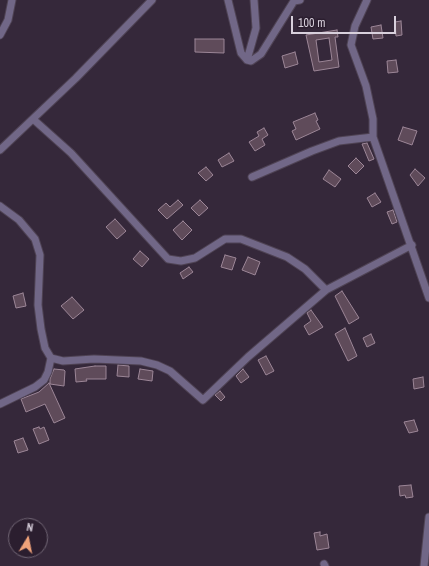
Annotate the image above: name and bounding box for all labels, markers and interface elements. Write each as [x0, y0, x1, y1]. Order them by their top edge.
scale bar [293, 8, 398, 34]
text: 100 m [298, 15, 325, 31]
north arrow [8, 518, 48, 558]
text: N [25, 520, 34, 535]

